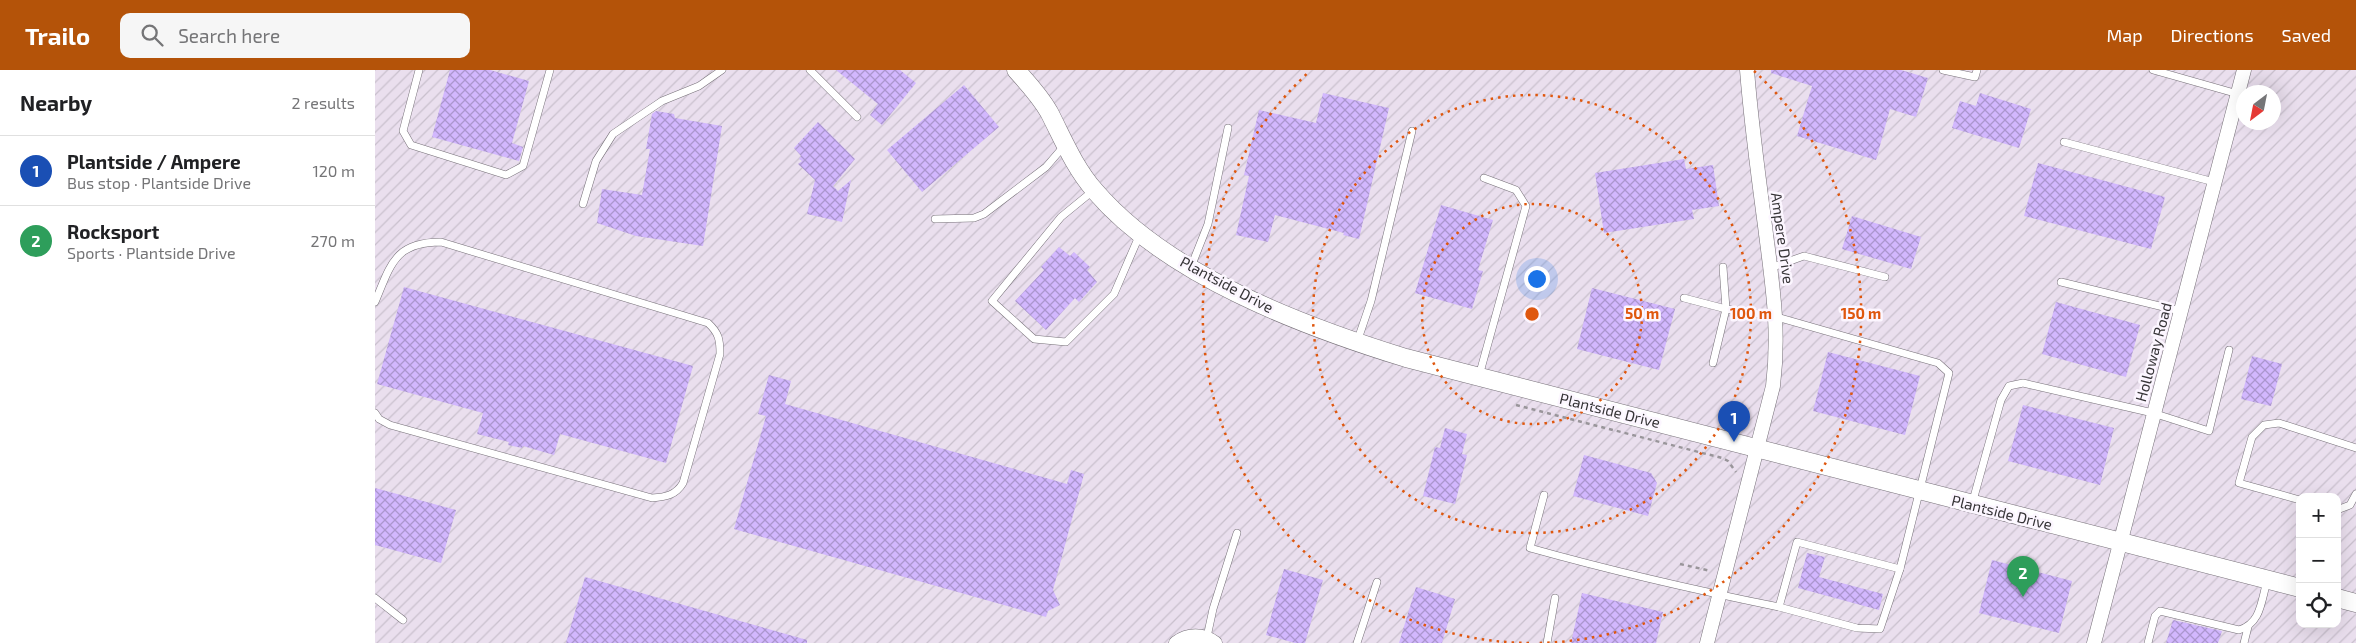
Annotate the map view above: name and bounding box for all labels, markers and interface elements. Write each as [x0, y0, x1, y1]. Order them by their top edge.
search box [120, 13, 470, 58]
text: Trailo [25, 21, 90, 50]
icon: search [138, 21, 166, 49]
text: Search here [178, 24, 280, 47]
text: Map [2106, 24, 2143, 46]
text: Directions [2171, 24, 2254, 46]
text: Saved [2282, 24, 2331, 46]
north arrow [2236, 85, 2281, 130]
text: Nearby [20, 90, 92, 115]
text: 2 results [292, 93, 355, 112]
text: Plantside / Ampere [67, 150, 241, 173]
text: 1 [33, 161, 39, 180]
text: 120 m [312, 161, 355, 180]
text: Bus stop · Plantside Drive [67, 173, 251, 192]
street label: Ampere Drive [1768, 191, 1798, 285]
text: Rocksport [67, 220, 159, 243]
text: 2 [31, 231, 41, 250]
text: 270 m [311, 231, 355, 250]
text: Sports · Plantside Drive [67, 243, 236, 262]
street label: Plantside Drive [1177, 252, 1277, 316]
your location [1524, 266, 1550, 292]
street label: Holloway Road [2131, 300, 2175, 404]
text: 50 m [1625, 304, 1659, 322]
text: 100 m [1730, 304, 1772, 322]
text: 150 m [1841, 304, 1881, 322]
centre of rings [1523, 305, 1541, 323]
street label: Plantside Drive [1558, 389, 1662, 431]
pin: 1 [1718, 401, 1750, 442]
street label: Plantside Drive [1950, 491, 2054, 533]
map controls [2296, 493, 2341, 628]
button: + [2296, 493, 2341, 538]
button: − [2296, 538, 2341, 583]
pin: 2 [2007, 556, 2039, 597]
button: locate [2296, 583, 2341, 628]

